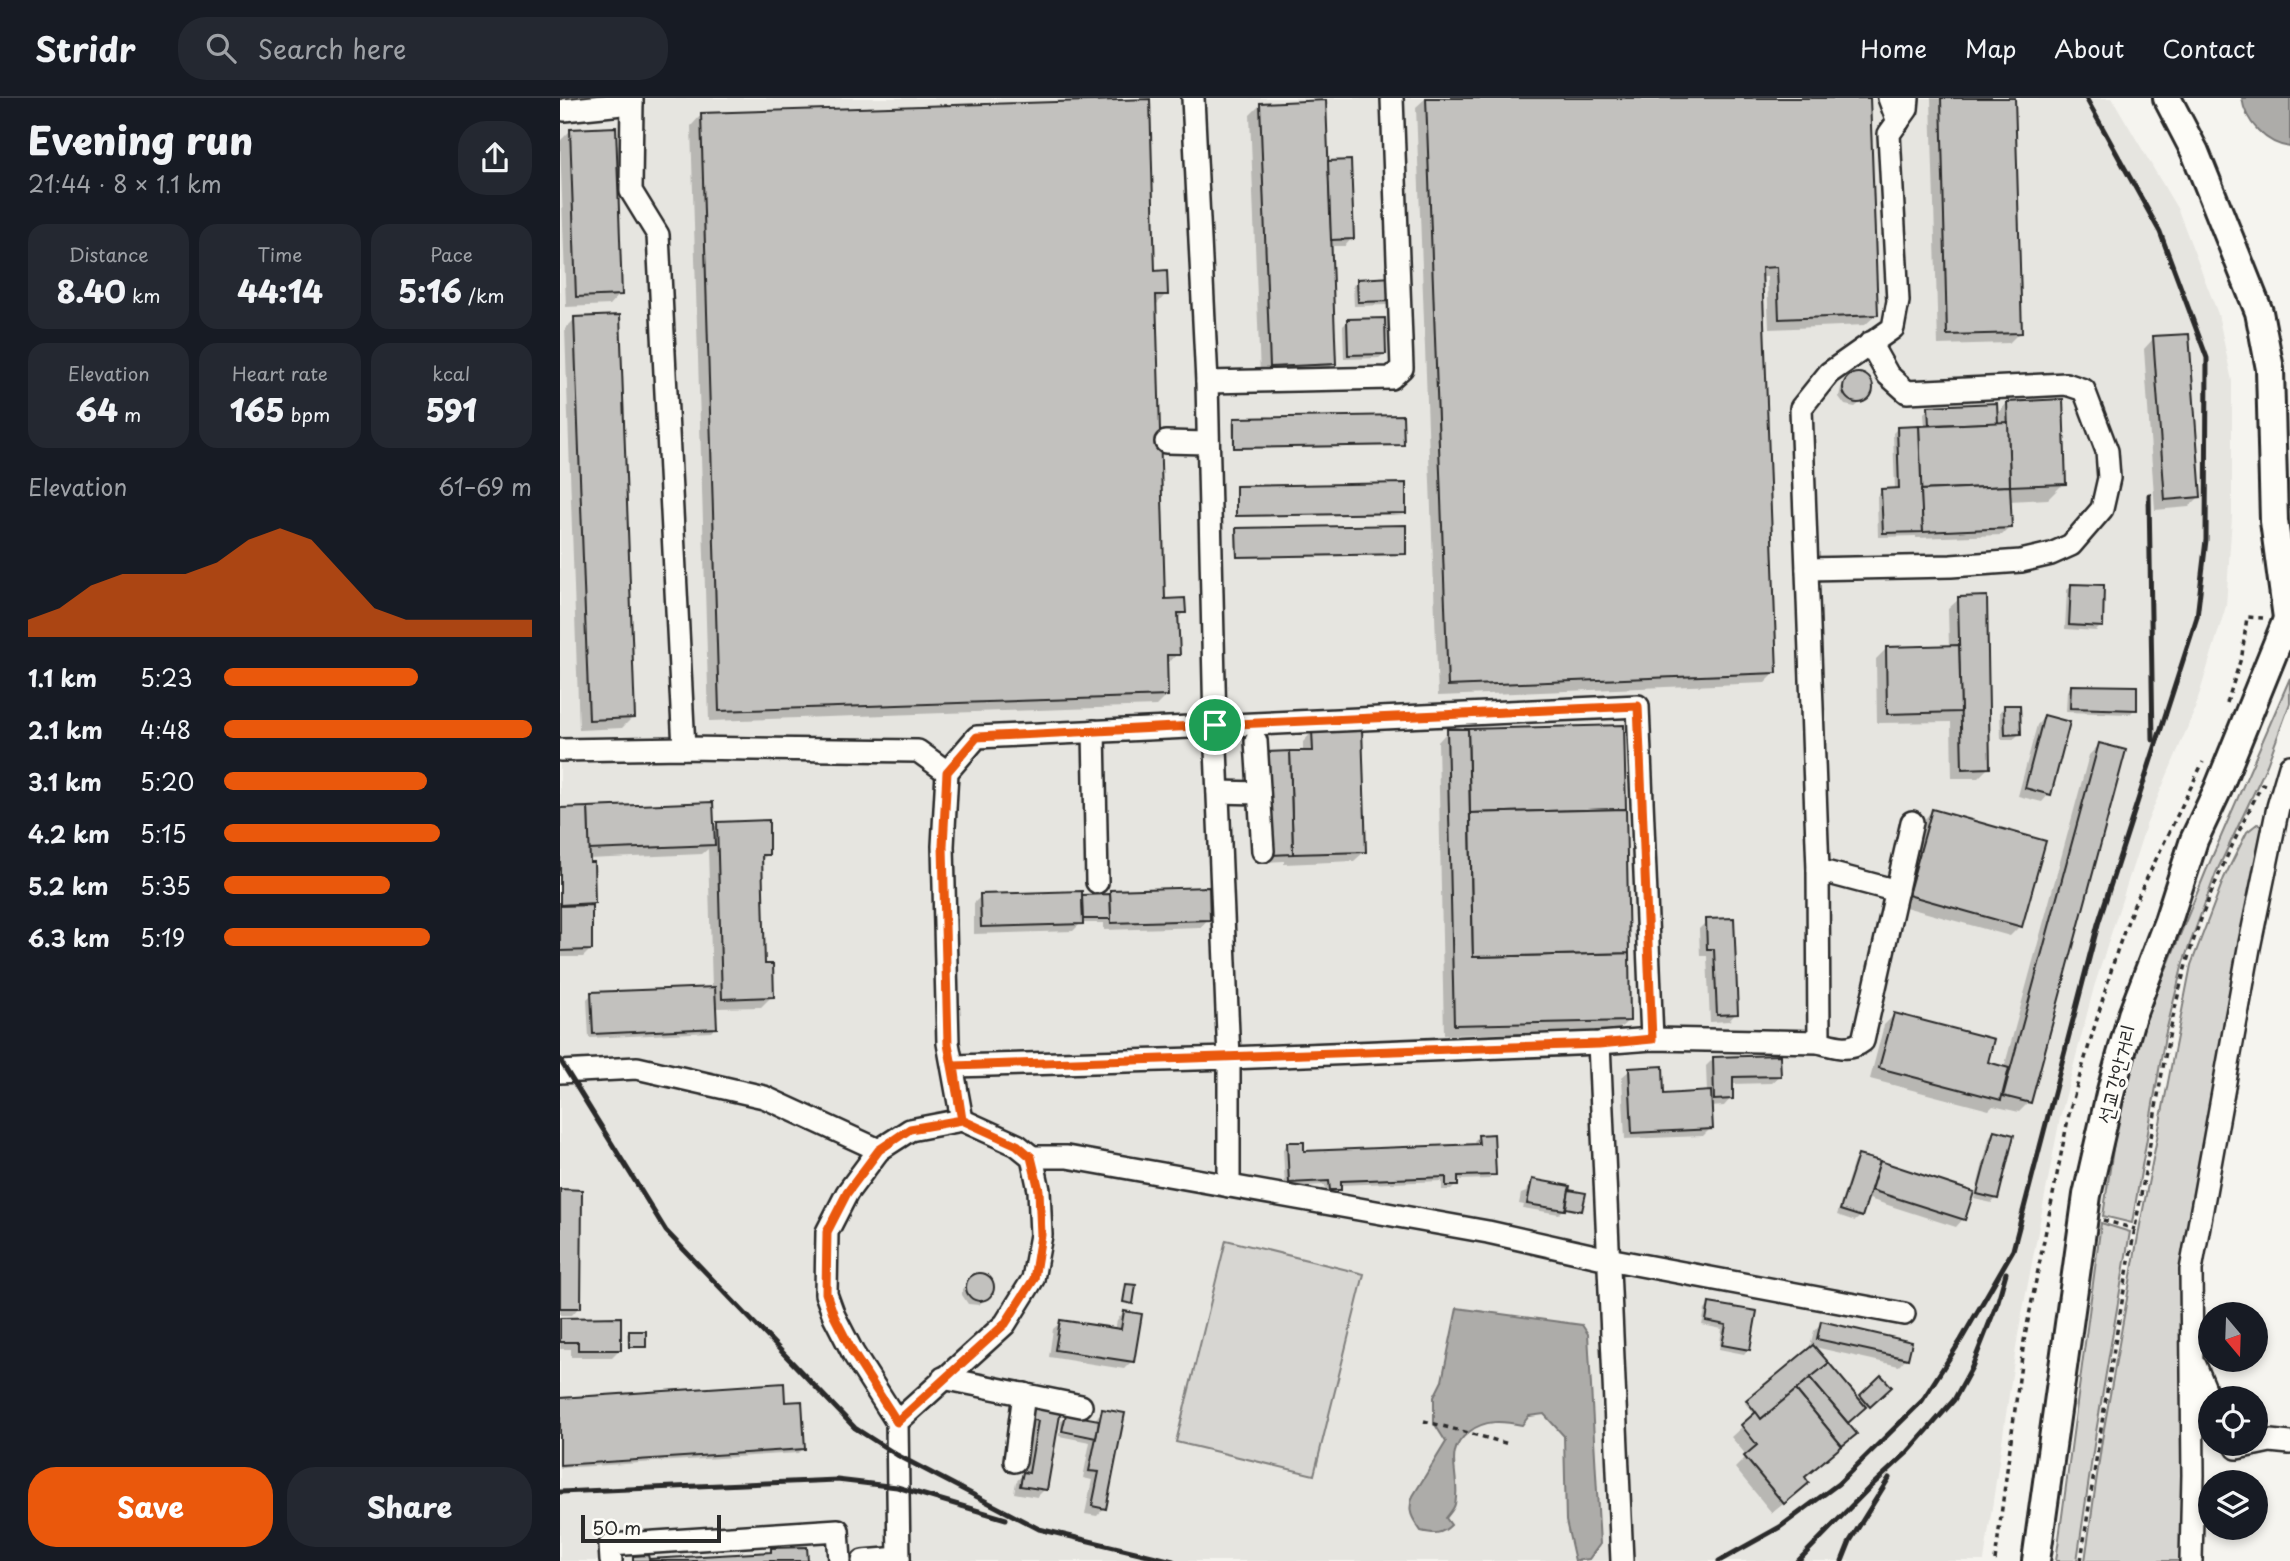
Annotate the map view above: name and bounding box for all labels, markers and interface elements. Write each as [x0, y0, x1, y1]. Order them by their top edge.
search box [178, 17, 668, 80]
text: Stridr [35, 23, 136, 73]
icon: search [202, 29, 240, 67]
text: Search here [258, 29, 406, 68]
text: Home [1860, 30, 1927, 66]
text: Map [1965, 30, 2016, 66]
text: About [2054, 30, 2124, 66]
text: Contact [2162, 30, 2255, 66]
text: Evening run [28, 111, 253, 168]
button: share [458, 121, 532, 195]
text: 21:44 · 8 × 1.1 km [28, 166, 222, 201]
text: Distance [69, 240, 149, 268]
text: Time [258, 240, 302, 268]
text: Pace [430, 240, 473, 268]
text: 8.40 [57, 268, 126, 313]
text: 44:14 [237, 268, 323, 313]
text: 5:16 [398, 268, 462, 313]
text: km [126, 281, 161, 309]
text: /km [462, 281, 504, 309]
text: Elevation [68, 359, 150, 387]
text: Heart rate [232, 359, 328, 387]
text: kcal [432, 359, 470, 387]
text: 64 [76, 387, 118, 432]
text: 165 [230, 387, 285, 432]
text: 591 [426, 387, 477, 432]
text: m [118, 400, 141, 428]
text: bpm [285, 400, 330, 428]
text: Elevation [28, 469, 127, 504]
text: 61–69 m [438, 469, 532, 504]
text: 1.1 km [28, 660, 97, 695]
text: 5:23 [140, 660, 193, 695]
pin [1185, 695, 1245, 755]
icon: arrive [1196, 706, 1234, 744]
text: 2.1 km [28, 712, 103, 747]
text: 4:48 [140, 712, 191, 747]
text: 3.1 km [28, 764, 102, 799]
text: 5:20 [140, 764, 194, 799]
text: 4.2 km [28, 816, 110, 851]
text: 5:15 [140, 816, 186, 851]
text: 5.2 km [28, 868, 109, 903]
text: 5:35 [140, 868, 191, 903]
text: 6.3 km [28, 920, 110, 955]
text: 5:19 [140, 920, 185, 955]
street label: 선교강안거리 [2087, 1020, 2143, 1127]
north arrow [2198, 1302, 2268, 1372]
map controls [2198, 1302, 2268, 1540]
button: locate [2198, 1386, 2268, 1456]
button: Save [28, 1467, 273, 1547]
button: Share [287, 1467, 532, 1547]
button: layers [2198, 1470, 2268, 1540]
scale bar [581, 1512, 721, 1544]
text: 50 m [592, 1513, 641, 1541]

